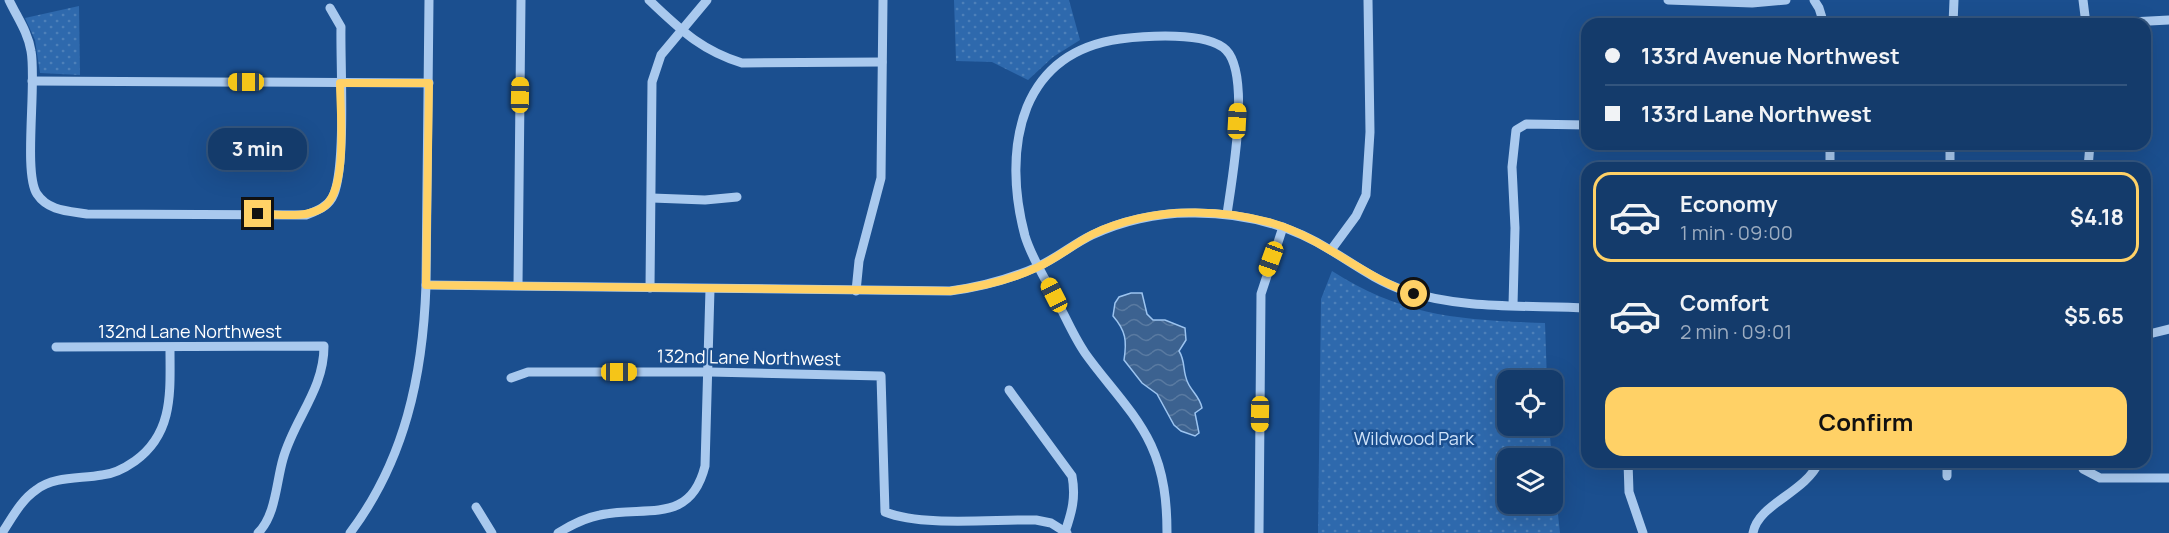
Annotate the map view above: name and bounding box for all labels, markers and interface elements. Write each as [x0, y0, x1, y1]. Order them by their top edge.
text: 133rd Avenue Northwest [1641, 41, 1900, 71]
car [228, 73, 264, 91]
car [511, 77, 529, 113]
text: 133rd Lane Northwest [1641, 99, 1872, 129]
car [1227, 103, 1247, 139]
callout: 3 min [208, 127, 308, 169]
text: 3 min [232, 135, 283, 162]
text: Economy [1680, 189, 1778, 219]
icon: car [1608, 190, 1662, 244]
route end [244, 200, 271, 227]
text: $4.18 [2070, 202, 2124, 232]
text: 1 min · 09:00 [1680, 219, 1793, 246]
car [1256, 239, 1286, 279]
car [1038, 275, 1070, 315]
route start [1400, 280, 1427, 307]
text: Comfort [1680, 288, 1769, 318]
icon: car [1608, 289, 1662, 343]
text: $5.65 [2064, 301, 2124, 331]
text: 2 min · 09:01 [1680, 318, 1792, 345]
street label: 132nd Lane Northwest [98, 319, 282, 343]
street label: 132nd Lane Northwest [657, 343, 841, 371]
car [601, 363, 637, 381]
map controls [1497, 370, 1563, 514]
button: locate [1497, 370, 1563, 436]
button: Confirm [1605, 387, 2127, 456]
car [1251, 396, 1269, 432]
park label: Wildwood Park [1354, 426, 1475, 450]
button: layers [1497, 448, 1563, 514]

